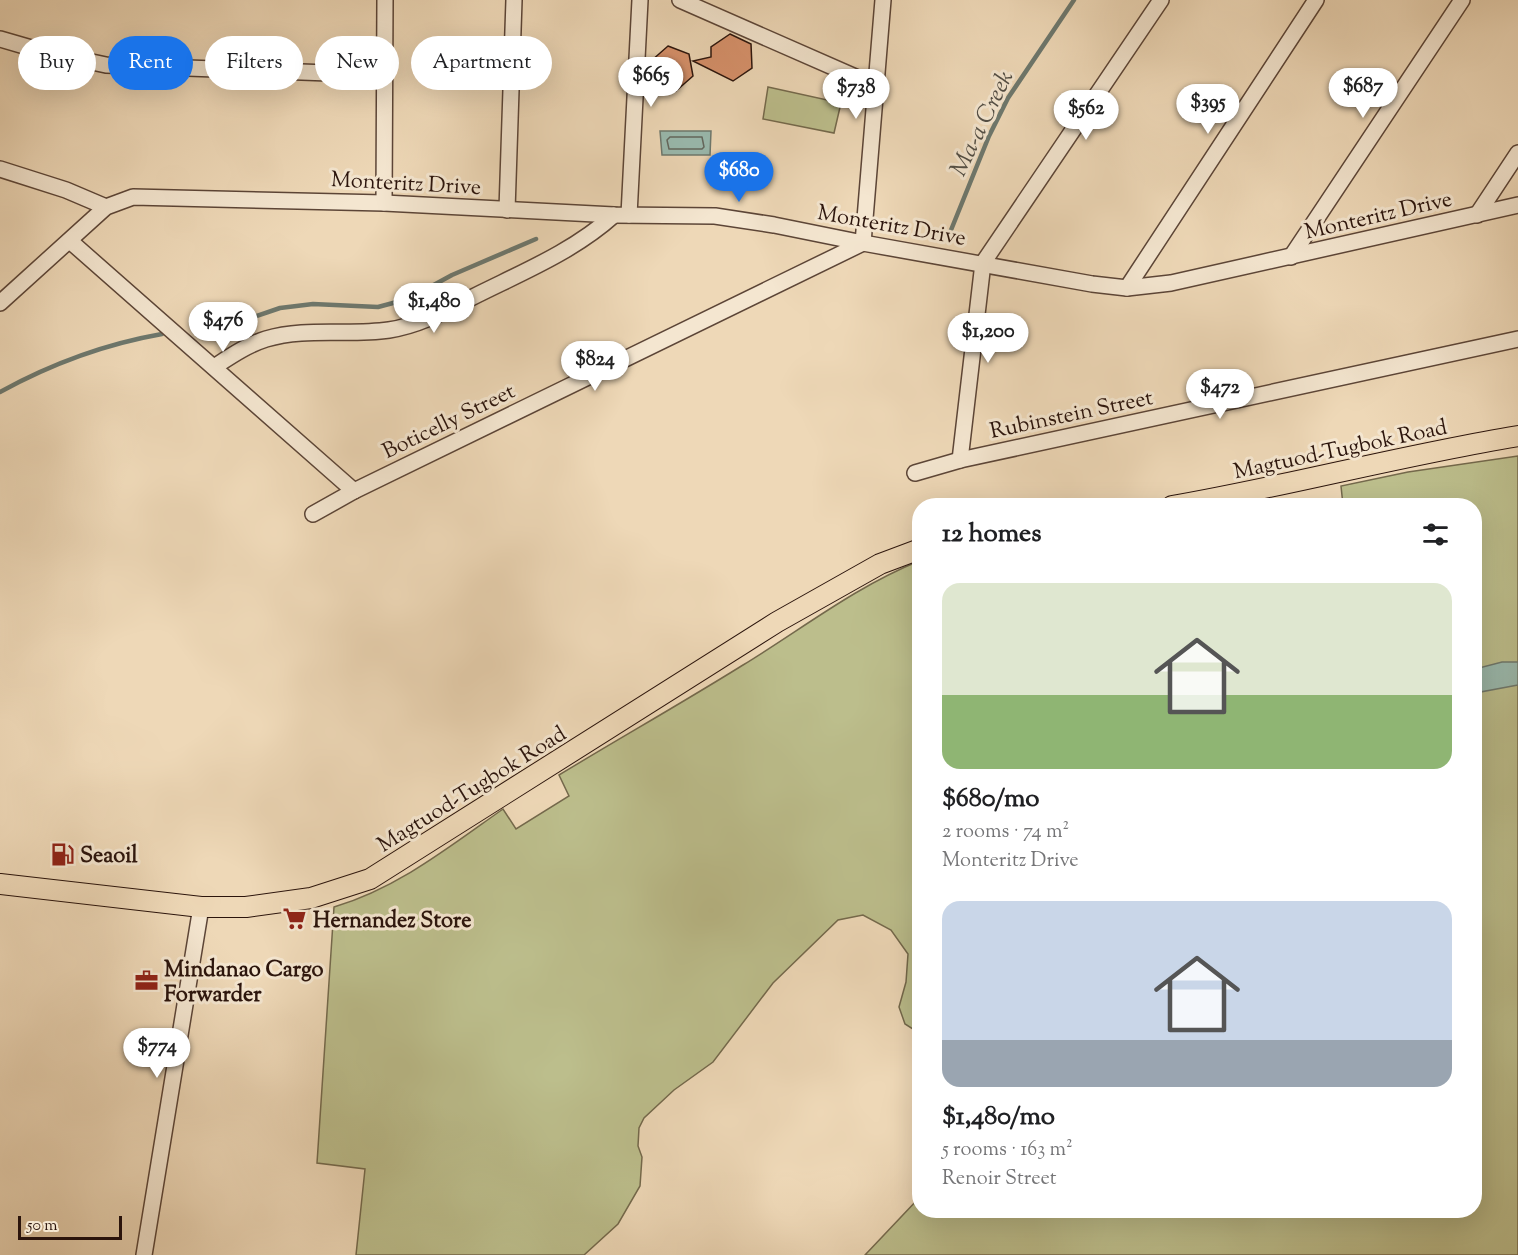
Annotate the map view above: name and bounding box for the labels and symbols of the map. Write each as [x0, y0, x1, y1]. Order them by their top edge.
pin: $665 [615, 57, 687, 108]
water label: Ma-a Creek [943, 65, 1023, 183]
pin: $687 [1327, 68, 1399, 119]
pin: $738 [820, 69, 892, 120]
pin: $395 [1172, 84, 1244, 135]
pin: $562 [1050, 90, 1122, 141]
pin: $680 [703, 152, 775, 203]
street label: Monteritz Drive [330, 165, 482, 205]
street label: Monteritz Drive [1302, 184, 1456, 249]
street label: Monteritz Drive [815, 198, 968, 256]
pin: $1,480 [385, 283, 483, 334]
pin: $476 [187, 302, 259, 353]
pin: $1,200 [939, 313, 1037, 364]
pin: $824 [559, 341, 631, 392]
pin: $472 [1184, 369, 1256, 420]
street label: Boticelly Street [378, 377, 521, 469]
street label: Rubinstein Street [987, 383, 1157, 449]
street label: Magtuod-Tugbok Road [1231, 413, 1450, 489]
street label: Magtuod-Tugbok Road [372, 719, 573, 862]
fuel station icon: Seaoil [49, 841, 75, 867]
place label: Seaoil [80, 841, 138, 873]
supermarket icon: Hernandez Store [282, 906, 308, 932]
place label: Hernandez Store [313, 906, 471, 938]
place label: Mindanao Cargo Forwarder [164, 955, 324, 1012]
office icon: Mindanao Cargo Forwarder [133, 968, 159, 994]
pin: $774 [121, 1028, 193, 1079]
scale bar [18, 1213, 122, 1240]

